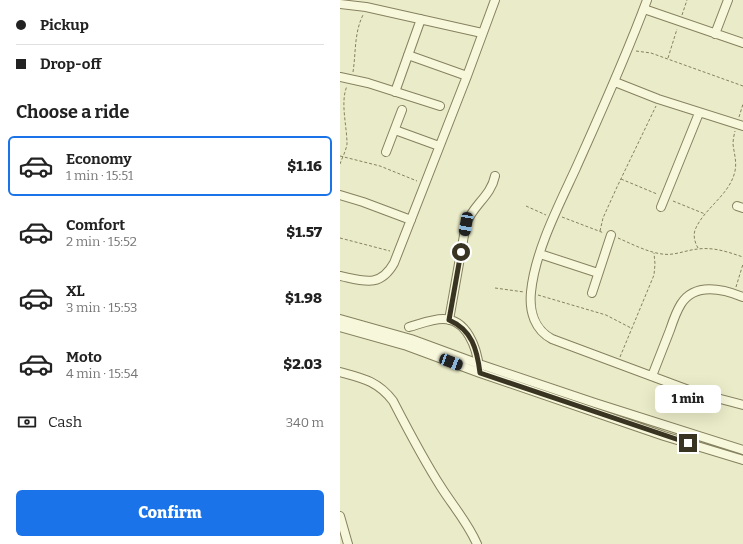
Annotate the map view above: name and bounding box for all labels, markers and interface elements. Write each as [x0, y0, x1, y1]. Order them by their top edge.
text: Pickup [40, 16, 89, 34]
text: Drop-off [40, 55, 101, 73]
text: Choose a ride [16, 101, 129, 123]
icon: car [18, 148, 54, 184]
text: Economy [66, 150, 132, 168]
text: $1.16 [287, 157, 322, 175]
text: 1 min · 15:51 [66, 168, 133, 183]
car [458, 211, 474, 237]
icon: car [18, 214, 54, 250]
text: Comfort [66, 216, 125, 234]
text: $1.57 [286, 223, 322, 241]
text: 2 min · 15:52 [66, 234, 137, 249]
route start [452, 243, 470, 261]
icon: car [18, 280, 54, 316]
text: XL [66, 282, 85, 300]
text: $1.98 [285, 289, 322, 307]
text: 3 min · 15:53 [66, 300, 137, 315]
icon: car [18, 346, 54, 382]
text: Moto [66, 348, 102, 366]
car [438, 352, 464, 372]
text: $2.03 [283, 355, 322, 373]
text: 4 min · 15:54 [66, 366, 138, 381]
callout: 1 min [655, 385, 721, 413]
text: 1 min [671, 391, 705, 406]
icon: cash [16, 411, 38, 433]
text: Cash [48, 413, 82, 431]
text: 340 m [286, 415, 324, 430]
route end [679, 434, 697, 452]
button: Confirm [16, 490, 324, 536]

